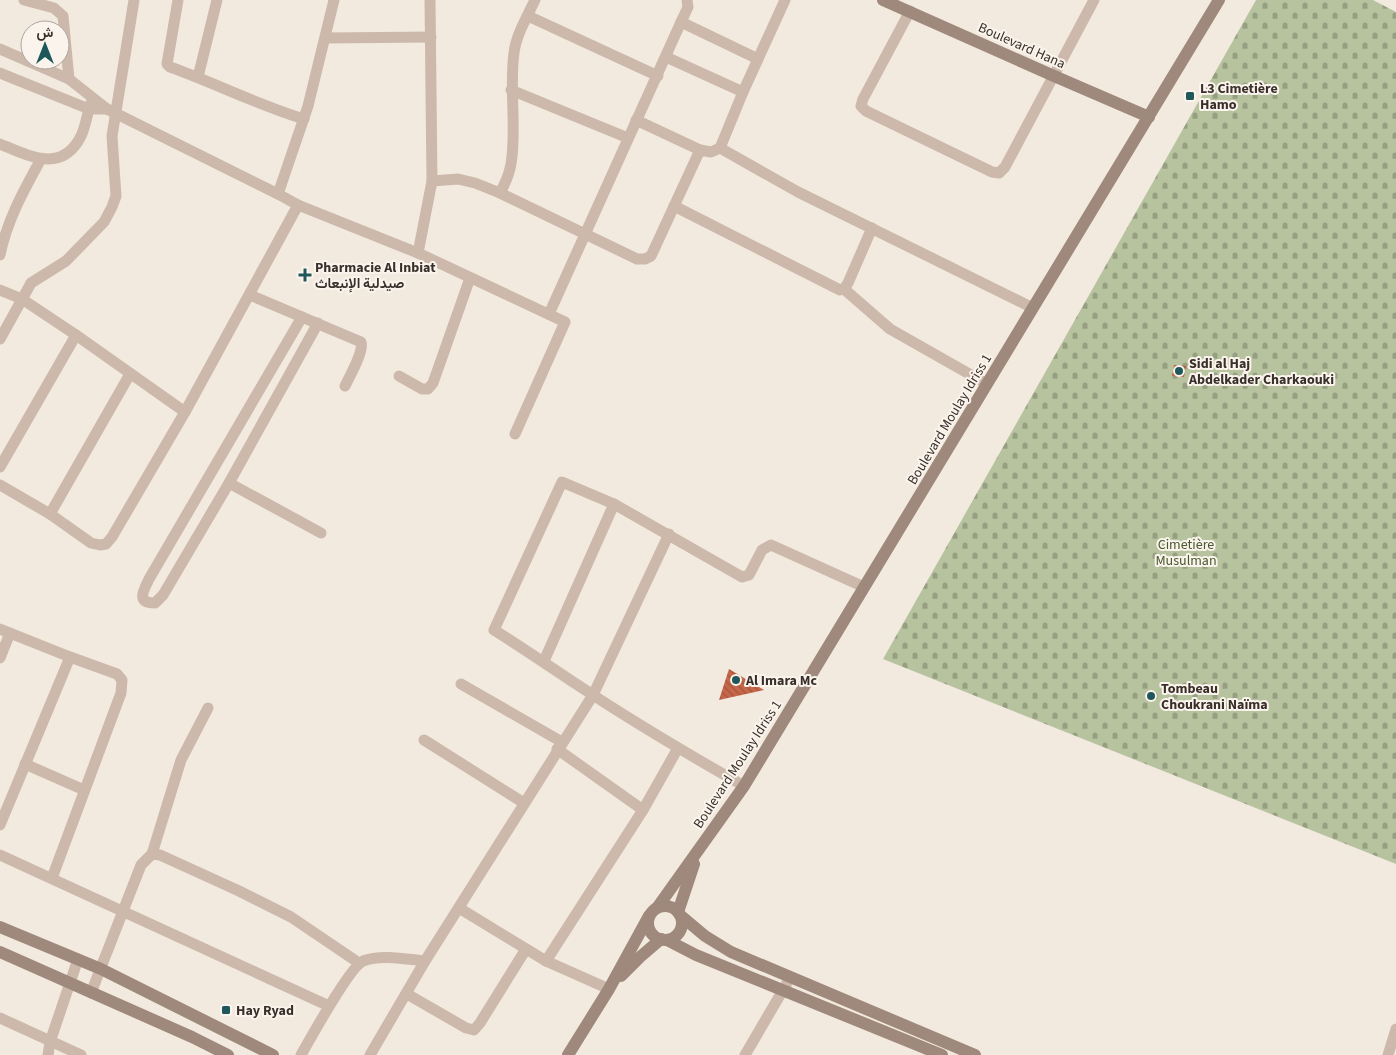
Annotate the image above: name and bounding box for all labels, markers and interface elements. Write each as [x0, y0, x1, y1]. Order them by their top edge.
street label: Boulevard Hana [975, 18, 1068, 74]
north arrow [20, 20, 70, 70]
text: ش [37, 23, 54, 43]
place label: L3 Cimetière Hamo [1200, 79, 1278, 115]
marker: L3 Cimetière Hamo [1184, 90, 1196, 102]
place label: Pharmacie Al Inbiat صيدلية الإنبعاث [315, 258, 436, 294]
marker: Pharmacie Al Inbiat صيدلية الإنبعاث [299, 269, 311, 281]
street label: Boulevard Moulay Idriss 1 [903, 350, 997, 489]
place label: Sidi al Haj Abdelkader Charkaouki [1188, 354, 1334, 390]
marker: Sidi al Haj Abdelkader Charkaouki [1173, 365, 1185, 377]
park label: Cimetière Musulman [1155, 535, 1217, 571]
place label: Al Imara Mc [745, 671, 817, 691]
marker: Al Imara Mc [730, 674, 742, 686]
place label: Tombeau Choukrani Naïma [1161, 679, 1268, 715]
marker: Tombeau Choukrani Naïma [1145, 690, 1157, 702]
street label: Boulevard Moulay Idriss 1 [689, 696, 787, 833]
place label: Hay Ryad [236, 1001, 294, 1021]
marker: Hay Ryad [220, 1004, 232, 1016]

